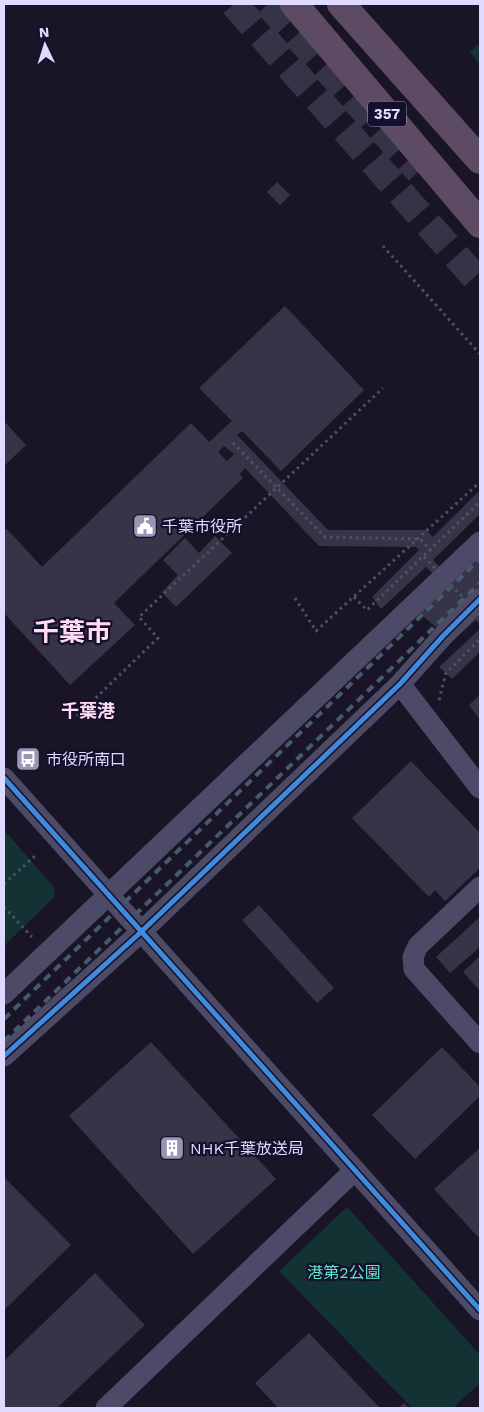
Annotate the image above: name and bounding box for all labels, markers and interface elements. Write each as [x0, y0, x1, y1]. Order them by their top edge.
north arrow [20, 20, 70, 70]
text: N [38, 24, 50, 40]
road number: 357 [368, 102, 406, 126]
public building icon: 千葉市役所 [132, 513, 158, 539]
place label: 千葉市役所 [162, 517, 242, 536]
district label: 千葉市 [33, 617, 111, 647]
district label: 千葉港 [61, 700, 115, 721]
bus stop icon: 市役所南口 [15, 746, 41, 772]
place label: 市役所南口 [46, 750, 126, 769]
building icon: NHK千葉放送局 [159, 1135, 185, 1161]
place label: NHK千葉放送局 [190, 1139, 304, 1158]
park label: 港第2公園 [307, 1263, 381, 1282]

